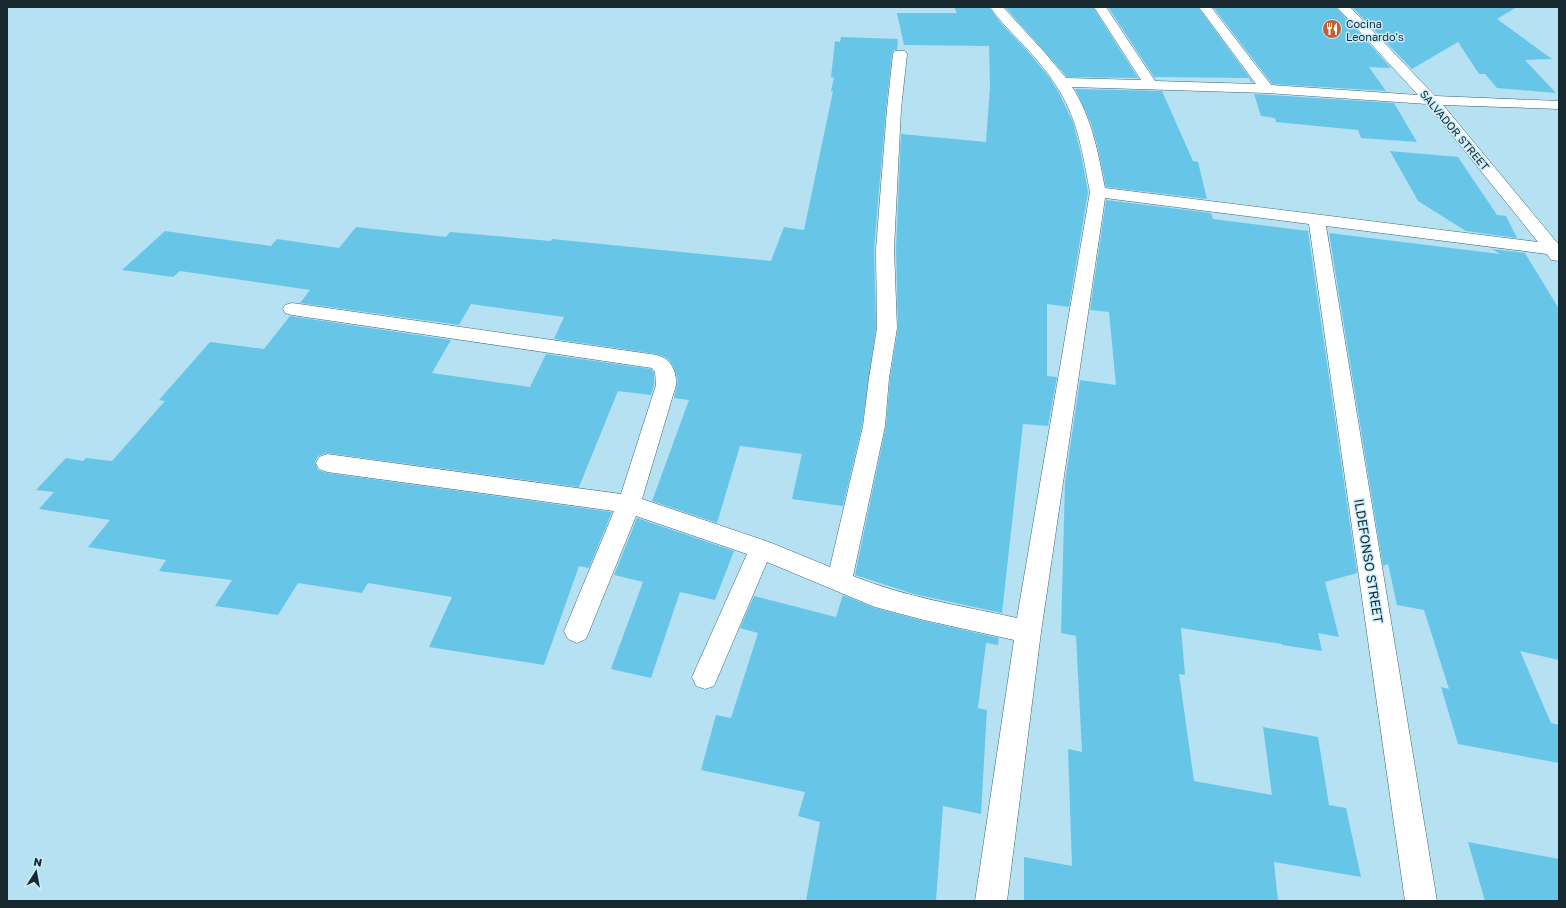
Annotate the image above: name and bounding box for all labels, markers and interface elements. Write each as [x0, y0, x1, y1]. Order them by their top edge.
place label: Cocina Leonardo's [1346, 17, 1404, 43]
restaurant icon: Cocina Leonardo's [1321, 18, 1343, 40]
street label: SALVADOR STREET [1418, 87, 1493, 173]
street label: ILDEFONSO STREET [1351, 498, 1387, 624]
north arrow [16, 852, 56, 892]
text: N [33, 855, 43, 869]

